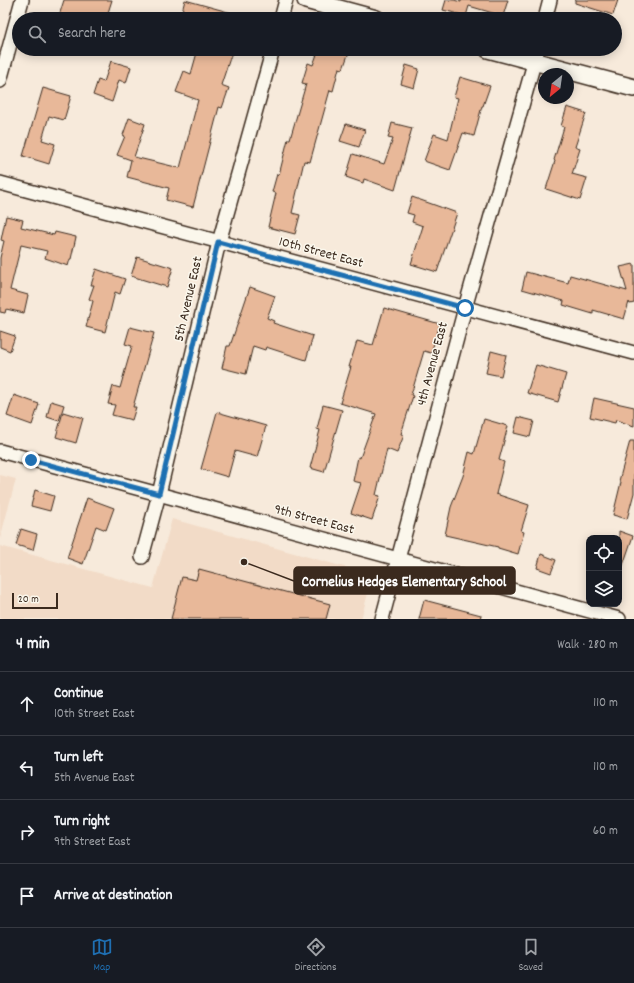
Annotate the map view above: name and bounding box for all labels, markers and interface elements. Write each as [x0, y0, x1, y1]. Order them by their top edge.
search box [12, 12, 622, 56]
icon: search [26, 23, 48, 45]
text: Search here [58, 23, 126, 45]
north arrow [538, 68, 574, 104]
street label: 10th Street East [277, 232, 365, 274]
street label: 5th Avenue East [169, 254, 209, 344]
route start [456, 299, 474, 317]
street label: 4th Avenue East [412, 320, 454, 408]
route end [22, 451, 40, 469]
street label: 9th Street East [272, 500, 356, 540]
map controls [586, 535, 622, 607]
button: locate [586, 535, 622, 571]
callout: Cornelius Hedges Elementary School [294, 567, 515, 594]
button: layers [586, 571, 622, 607]
text: Cornelius Hedges Elementary School [302, 572, 507, 594]
scale bar [12, 591, 58, 610]
text: 20 m [18, 592, 39, 608]
text: 4 min [16, 633, 50, 657]
text: Walk · 280 m [557, 636, 618, 655]
text: Continue [54, 683, 103, 705]
icon: ahead [16, 693, 38, 715]
text: 110 m [593, 694, 618, 713]
text: 10th Street East [54, 705, 135, 724]
text: Turn left [54, 747, 103, 769]
icon: left [16, 757, 38, 779]
text: 110 m [593, 758, 618, 777]
text: 5th Avenue East [54, 769, 135, 788]
text: Turn right [54, 811, 110, 833]
icon: right [16, 821, 38, 843]
text: 60 m [593, 822, 618, 841]
text: 9th Street East [54, 833, 131, 852]
icon: arrive [16, 885, 38, 907]
text: Arrive at destination [54, 885, 172, 907]
tab: Map [91, 936, 113, 976]
tab: Directions [295, 936, 337, 976]
tab: Saved [518, 936, 543, 976]

